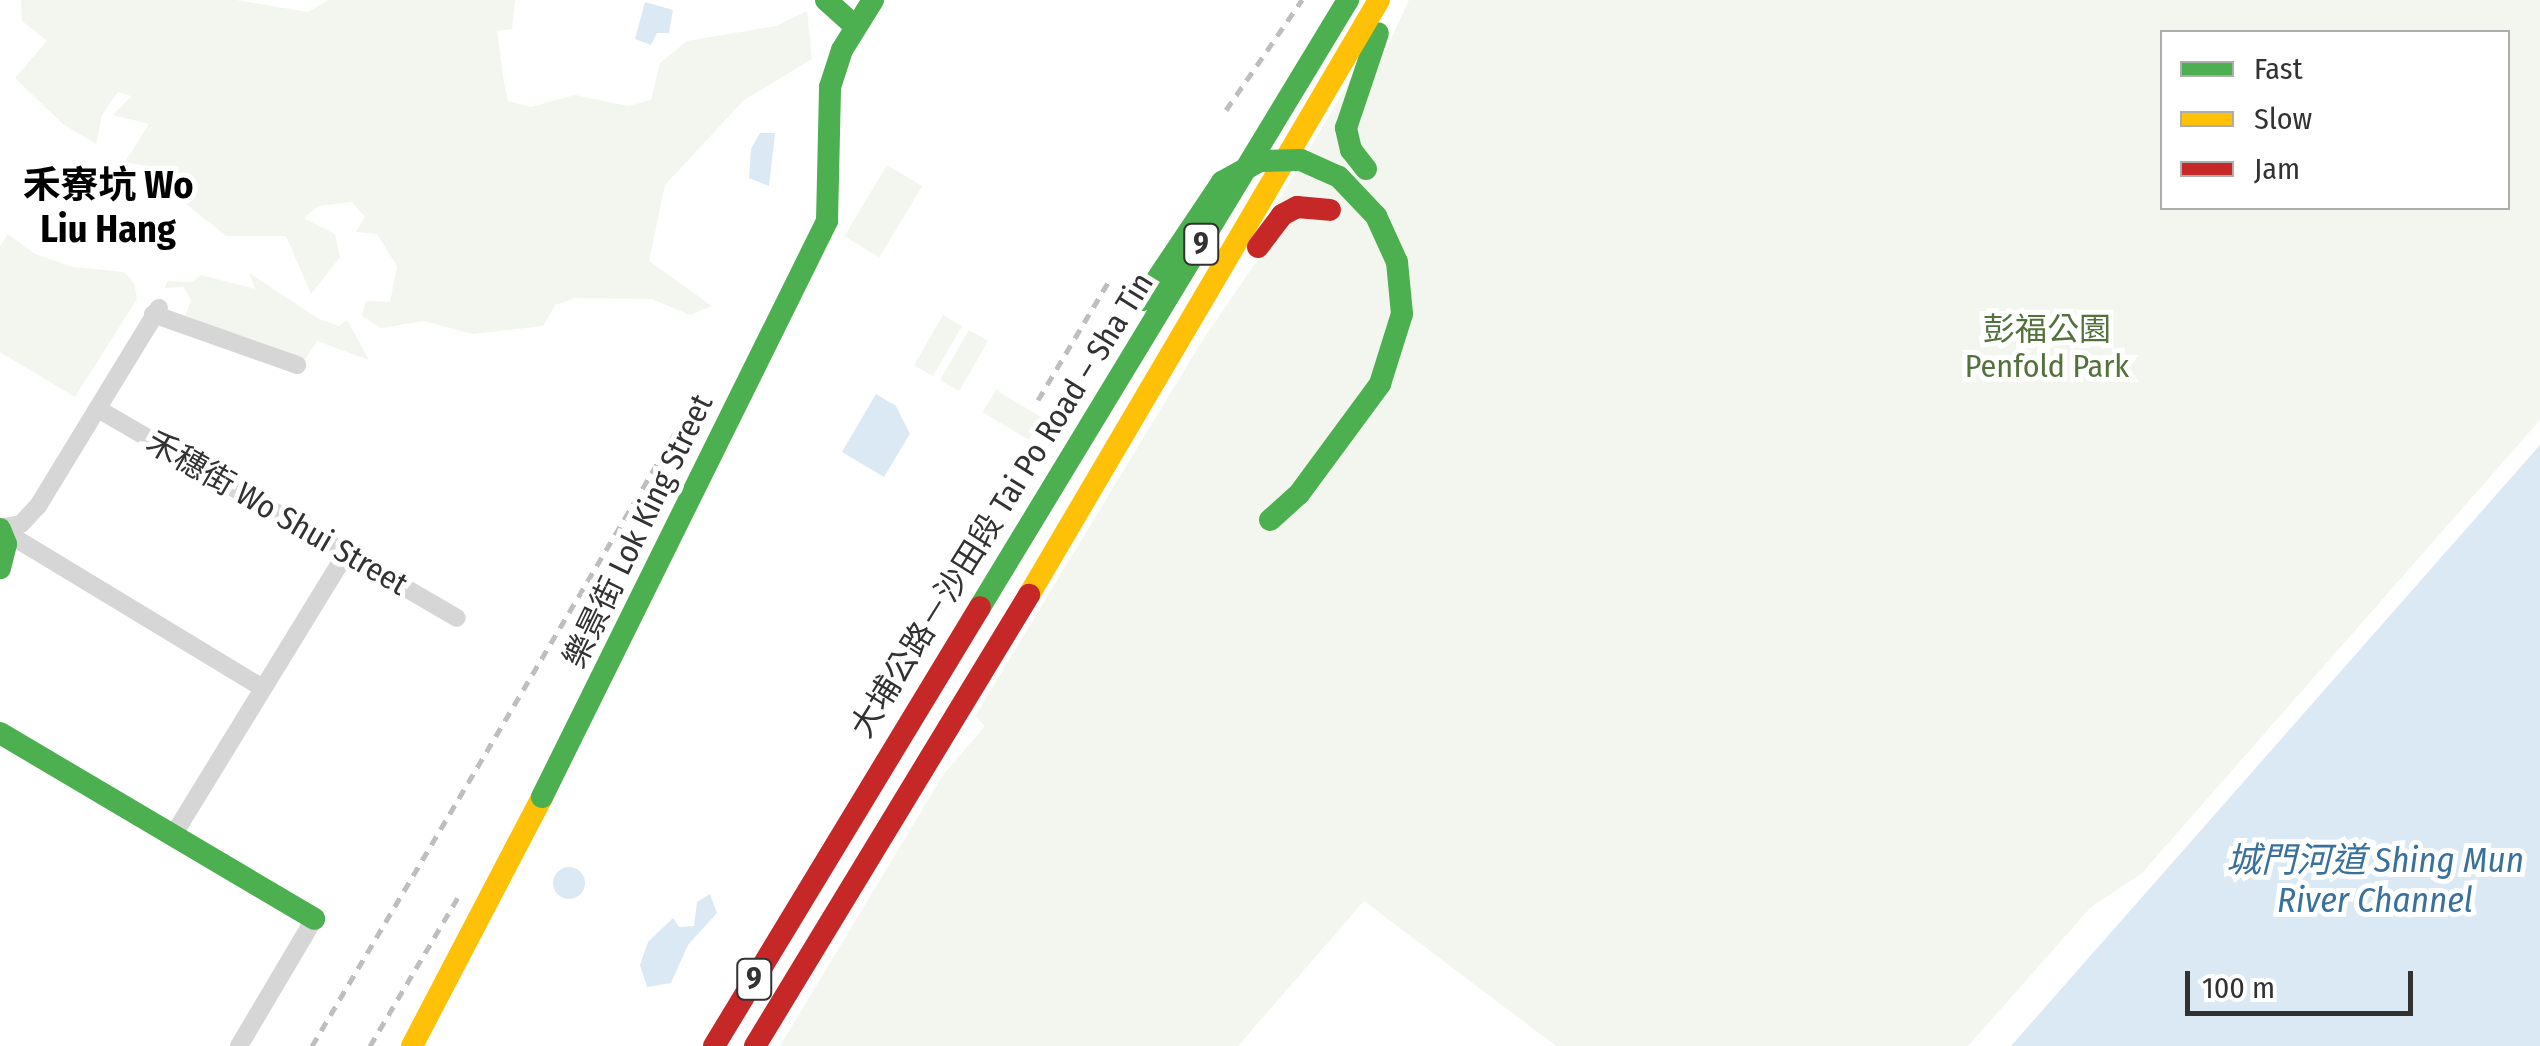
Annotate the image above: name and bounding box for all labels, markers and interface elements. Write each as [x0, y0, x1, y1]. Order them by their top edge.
legend [2160, 30, 2510, 210]
text: Fast [2254, 51, 2302, 87]
text: Slow [2254, 101, 2312, 137]
text: Jam [2254, 151, 2300, 187]
district label: 禾寮坑 Wo Liu Hang [22, 163, 194, 252]
road number: 9 [1181, 219, 1221, 269]
street label: 大埔公路－沙田段 Tai Po Road – Sha Tin [843, 266, 1161, 744]
park label: 彭福公園 Penfold Park [1965, 311, 2129, 386]
street label: 樂景街 Lok King Street [555, 388, 721, 674]
street label: 禾穗街 Wo Shui Street [140, 423, 414, 603]
water label: 城門河道 Shing Mun River Channel [2226, 839, 2524, 921]
scale bar [2190, 951, 2418, 1013]
road number: 9 [734, 954, 774, 1004]
text: 100 m [2202, 970, 2275, 1006]

